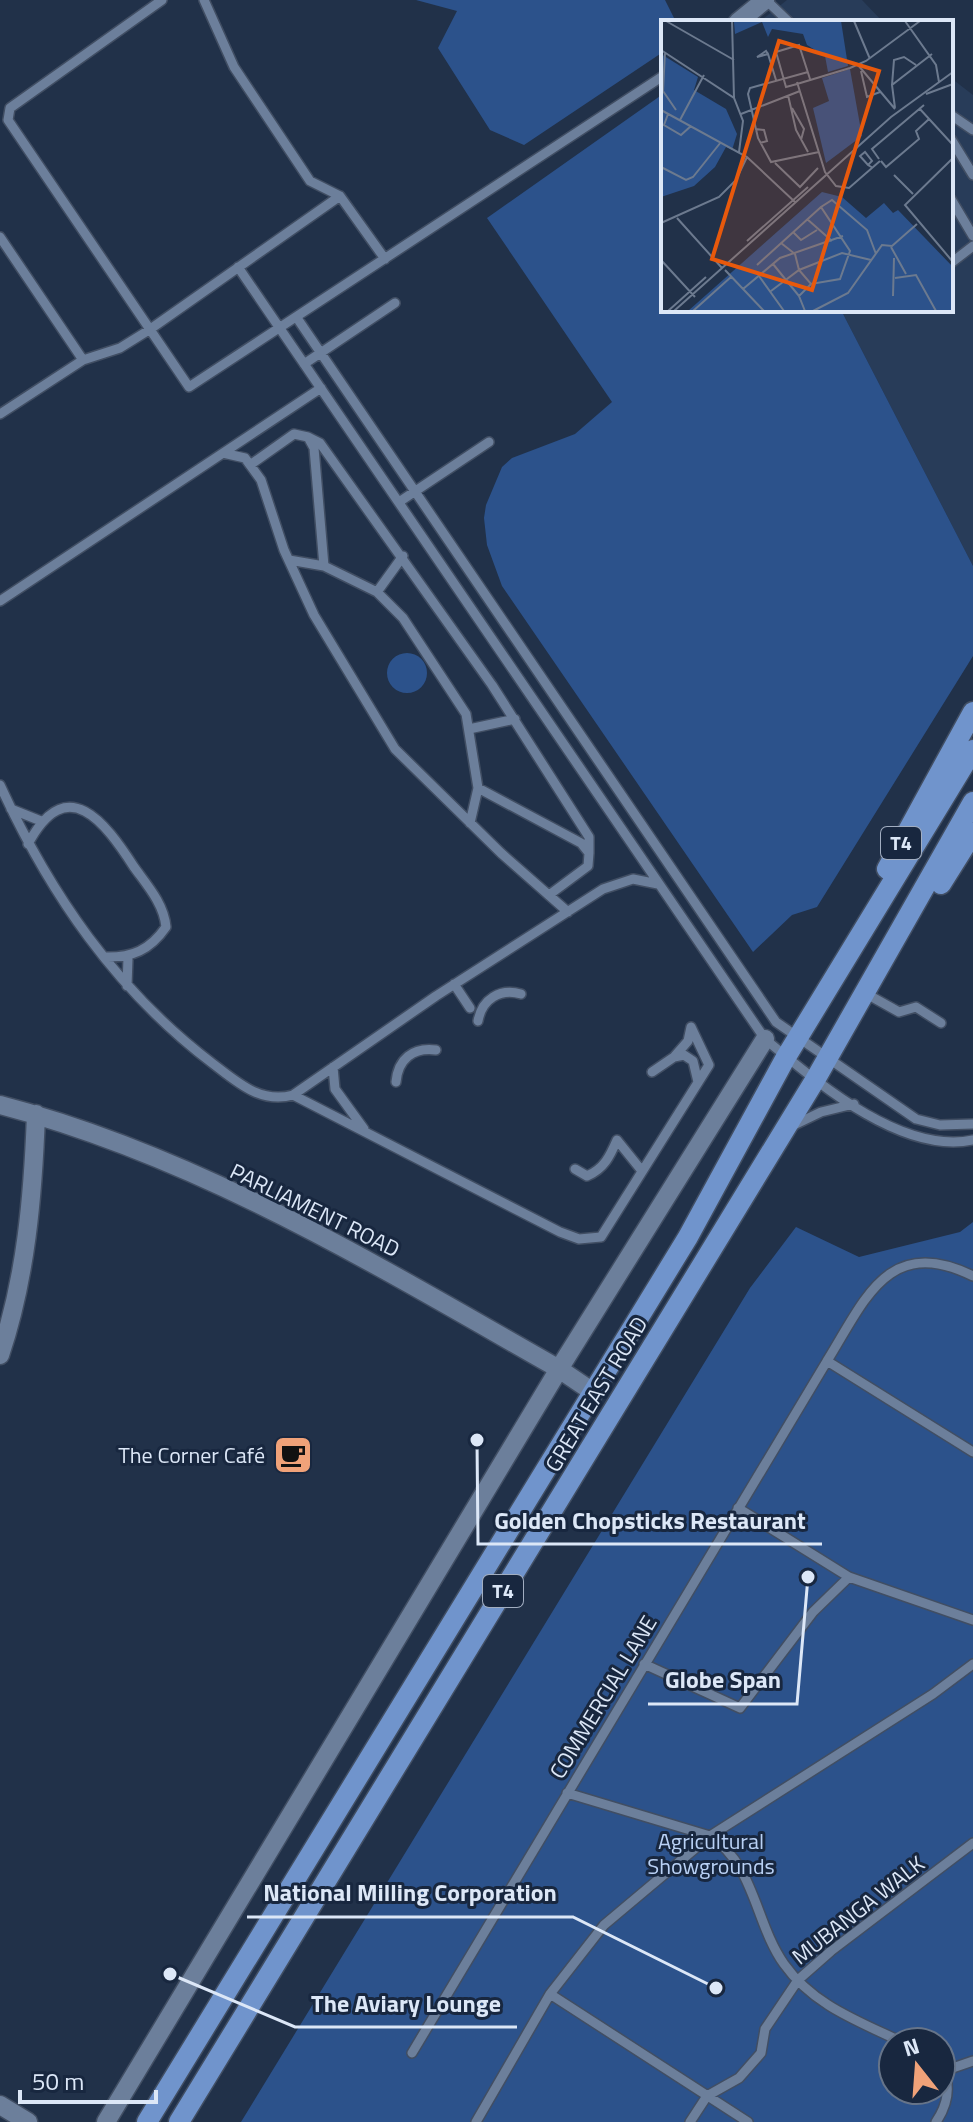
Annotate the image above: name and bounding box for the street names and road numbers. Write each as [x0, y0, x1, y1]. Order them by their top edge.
road number: T4 [881, 827, 921, 859]
street label: PARLIAMENT ROAD [224, 1154, 406, 1266]
street label: GREAT EAST ROAD [536, 1310, 656, 1478]
road number: T4 [483, 1575, 523, 1607]
street label: COMMERCIAL LANE [541, 1609, 665, 1785]
street label: MUBANGA WALK [784, 1847, 932, 1973]

